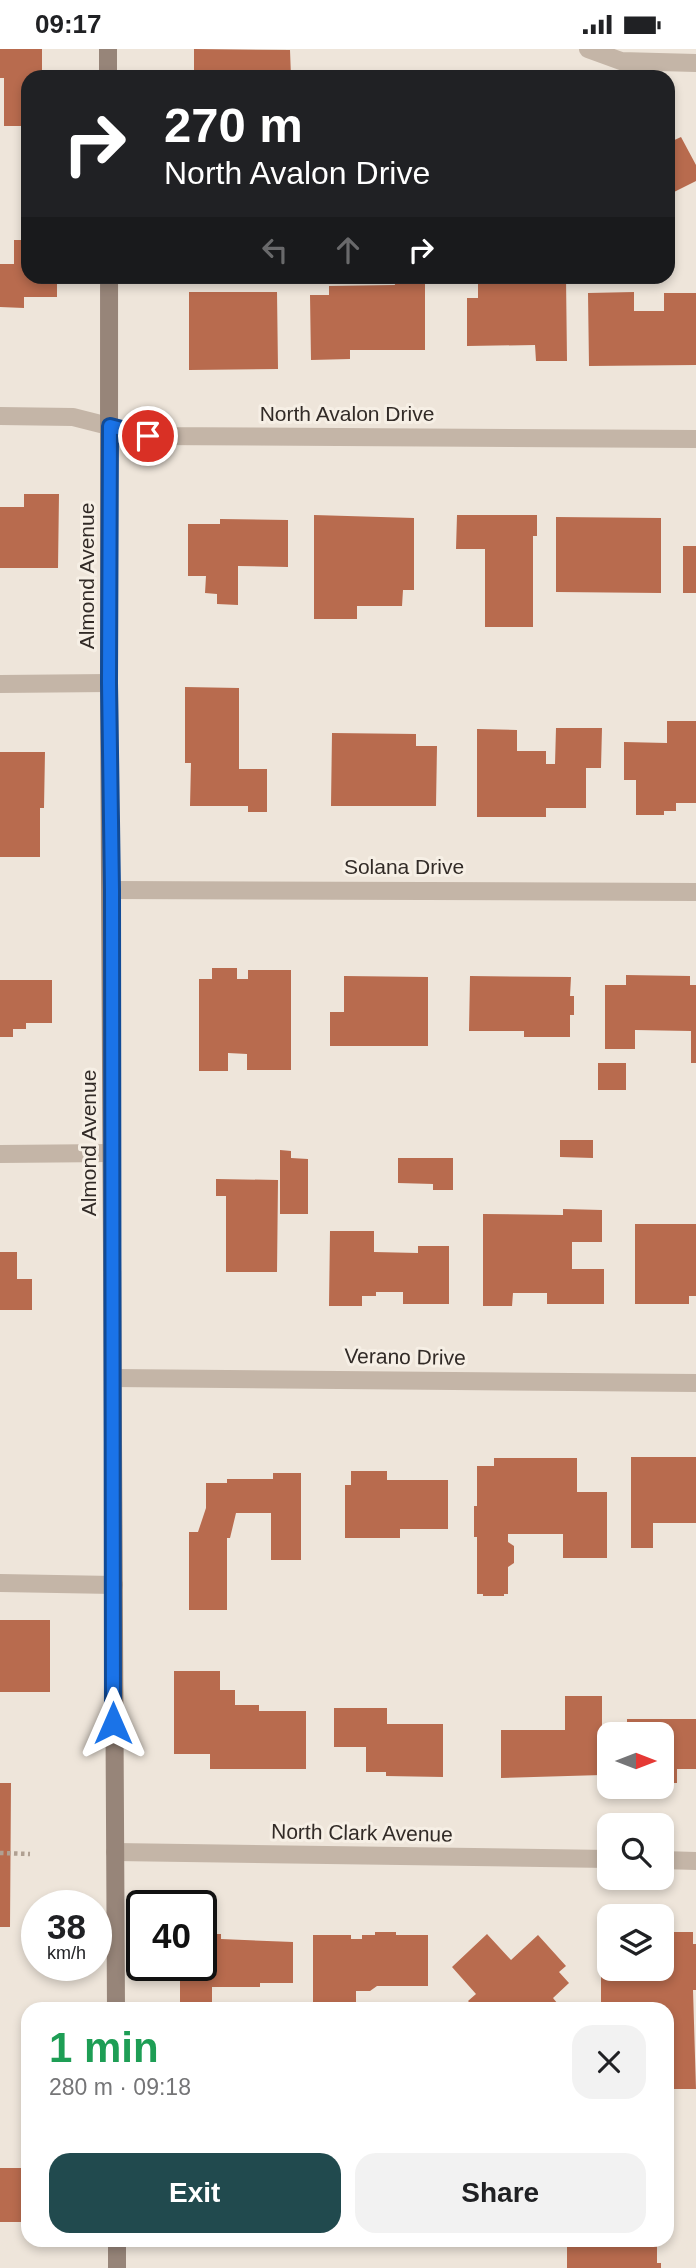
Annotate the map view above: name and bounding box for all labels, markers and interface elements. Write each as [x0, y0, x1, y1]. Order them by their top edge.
text: 09:17 [35, 9, 102, 39]
icon: right [49, 98, 140, 189]
text: 270 m [164, 98, 303, 152]
text: North Avalon Drive [164, 155, 430, 191]
icon: left [256, 231, 294, 269]
icon: ahead [329, 231, 367, 269]
icon: right [402, 231, 440, 269]
street label: North Avalon Drive [260, 402, 434, 425]
pin [118, 406, 178, 466]
icon: arrive [129, 417, 167, 455]
street label: Almond Avenue [75, 503, 98, 649]
street label: Solana Drive [344, 855, 464, 878]
street label: Almond Avenue [77, 1070, 100, 1216]
street label: Verano Drive [344, 1344, 466, 1369]
position arrow [76, 1686, 150, 1760]
north arrow [597, 1722, 674, 1799]
map controls [597, 1722, 674, 1981]
button: search [597, 1813, 674, 1890]
street label: North Clark Avenue [271, 1819, 453, 1846]
speed limit sign: 40 [126, 1890, 217, 1981]
button: layers [597, 1904, 674, 1981]
text: 38 [47, 1907, 86, 1946]
text: km/h [47, 1943, 86, 1963]
text: 1 min [49, 2024, 159, 2071]
button: close [572, 2025, 646, 2099]
text: 280 m · 09:18 [49, 2074, 191, 2100]
button: Exit [49, 2153, 341, 2233]
button: Share [355, 2153, 646, 2233]

